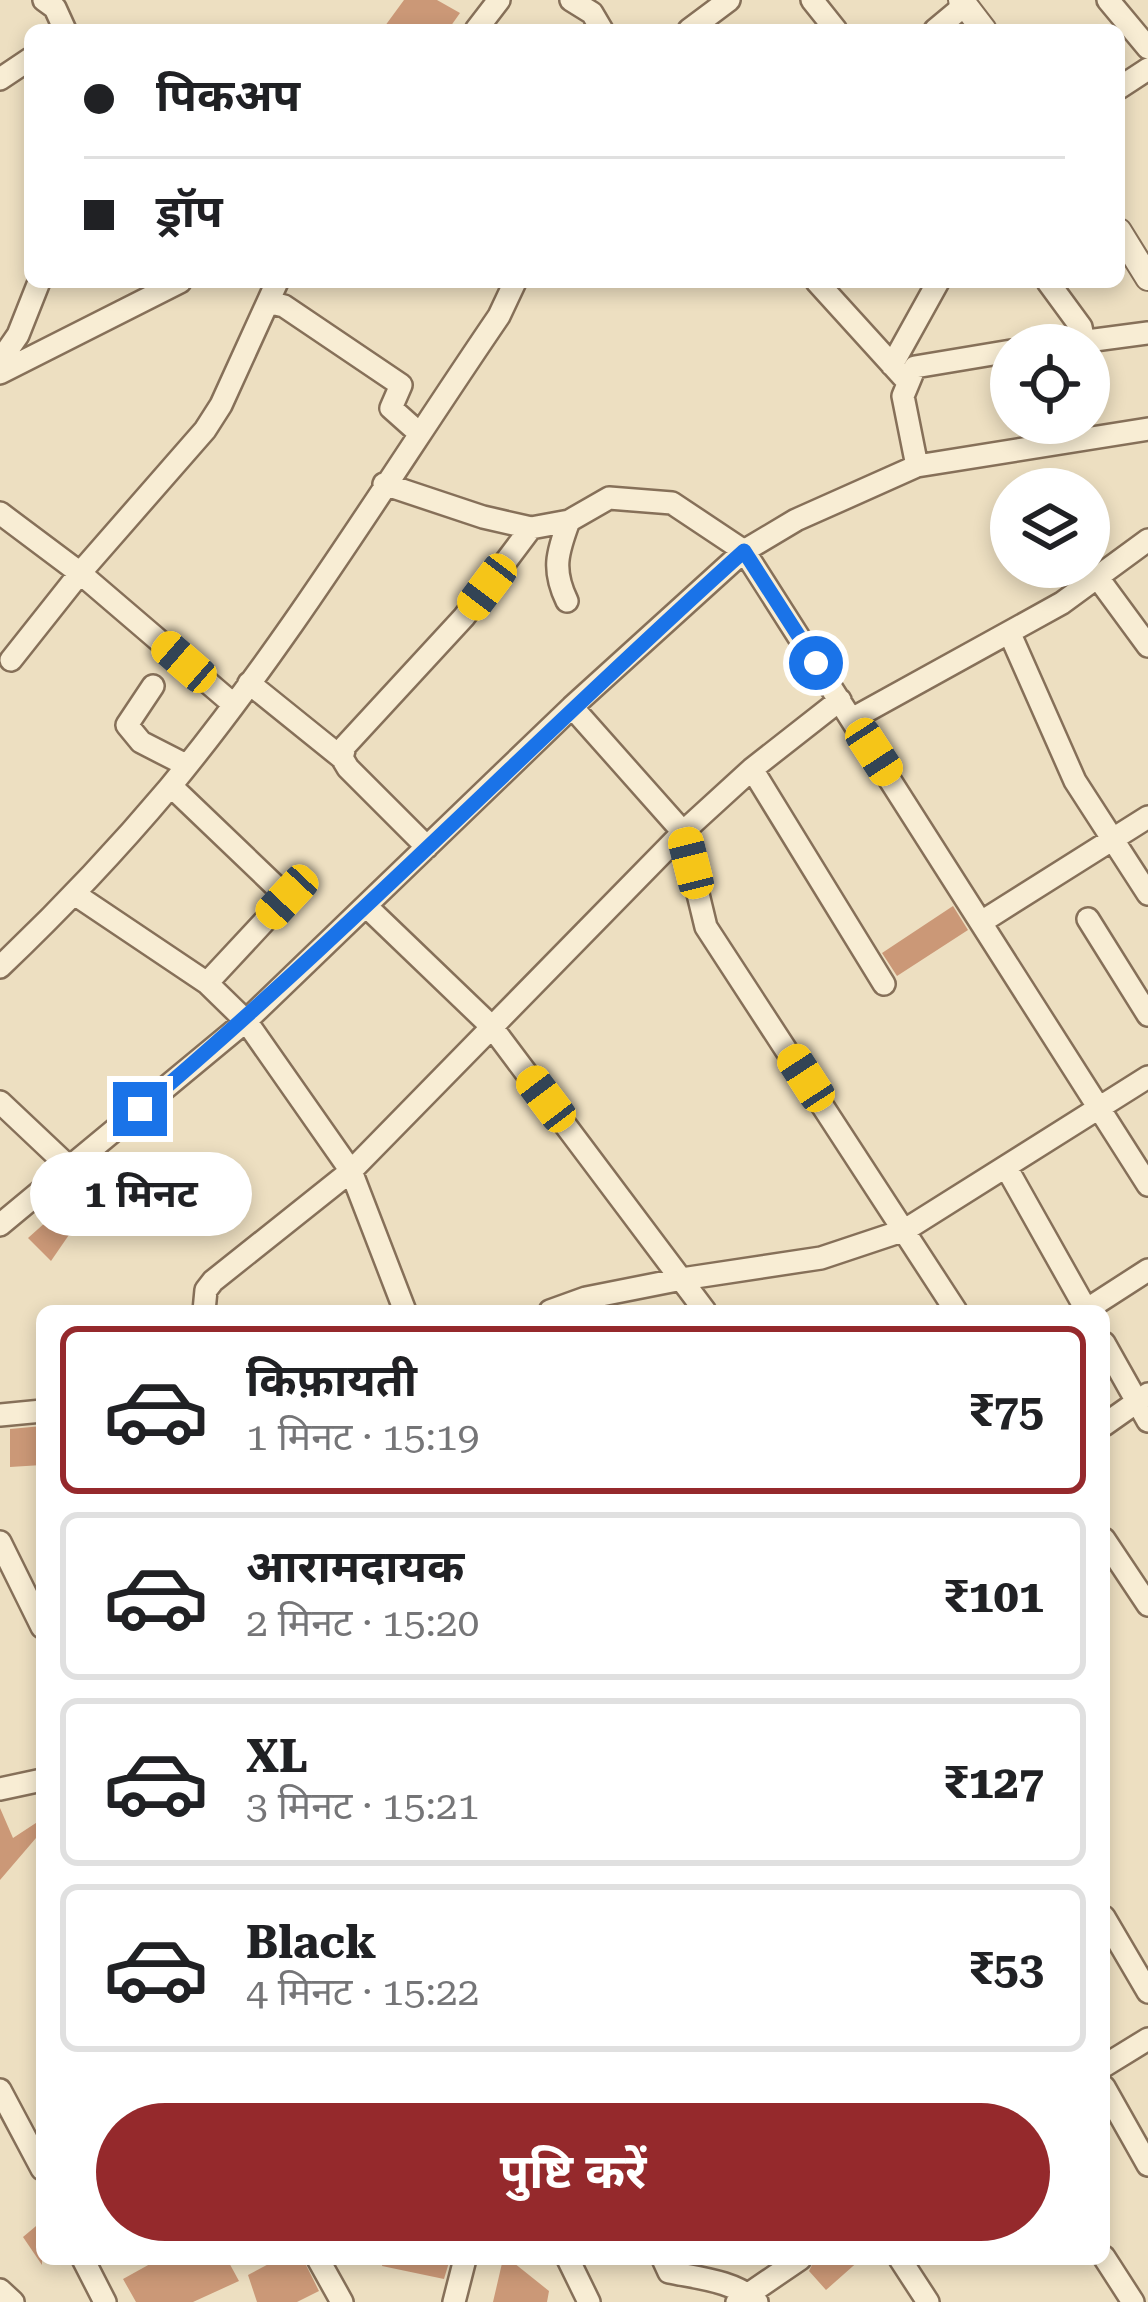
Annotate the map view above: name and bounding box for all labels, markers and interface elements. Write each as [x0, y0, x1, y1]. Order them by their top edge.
text: पिकअप [156, 69, 300, 122]
text: ड्रॉप [156, 185, 223, 238]
map controls [990, 324, 1110, 588]
button: locate [990, 324, 1110, 444]
button: layers [990, 468, 1110, 588]
car [451, 547, 523, 627]
car [145, 625, 223, 699]
route start [789, 636, 843, 690]
car [839, 712, 909, 792]
car [665, 824, 717, 902]
car [249, 858, 325, 936]
car [771, 1038, 841, 1118]
car [510, 1059, 582, 1139]
route end [113, 1082, 167, 1136]
callout: 1 मिनट [29, 1151, 251, 1235]
text: 1 मिनट [84, 1171, 198, 1217]
text: किफ़ायती [246, 1354, 417, 1407]
icon: car [102, 1356, 210, 1464]
text: ₹75 [968, 1384, 1044, 1437]
text: 1 मिनट · 15:19 [246, 1414, 479, 1460]
text: आरामदायक [246, 1540, 464, 1593]
icon: car [102, 1542, 210, 1650]
text: ₹101 [943, 1570, 1044, 1623]
text: 2 मिनट · 15:20 [246, 1600, 479, 1646]
icon: car [102, 1728, 210, 1836]
text: XL [246, 1730, 308, 1783]
text: ₹127 [943, 1756, 1044, 1809]
text: 3 मिनट · 15:21 [246, 1783, 479, 1829]
icon: car [102, 1914, 210, 2022]
text: Black [246, 1916, 376, 1969]
text: ₹53 [968, 1942, 1044, 1995]
text: 4 मिनट · 15:22 [246, 1969, 479, 2015]
button: पुष्टि करें [96, 2103, 1050, 2241]

